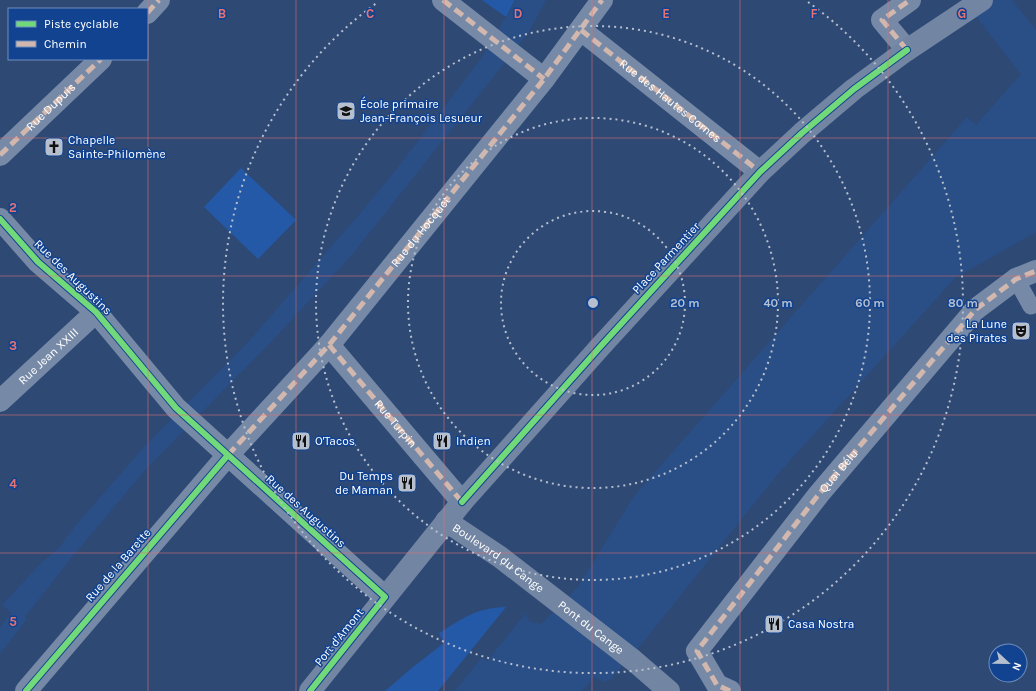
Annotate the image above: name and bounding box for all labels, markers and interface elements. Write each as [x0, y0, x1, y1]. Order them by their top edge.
text: B [218, 6, 226, 21]
text: C [366, 6, 374, 21]
text: D [514, 6, 523, 21]
text: E [662, 6, 670, 21]
text: F [810, 6, 818, 21]
text: G [958, 6, 966, 21]
legend [8, 8, 148, 60]
text: Piste cyclable [44, 17, 119, 31]
text: Chemin [44, 37, 87, 51]
street label: Rue des Hautes Cornes [617, 56, 724, 145]
street label: Rue Dupuis [23, 80, 78, 134]
place label: École primaire Jean-François Lesueur [360, 96, 483, 125]
school or university icon: École primaire Jean-François Lesueur [335, 100, 357, 122]
place label: Chapelle Sainte-Philomène [68, 133, 166, 161]
church icon: Chapelle Sainte-Philomène [43, 136, 65, 158]
street label: Rue du Hocquet [388, 193, 454, 270]
text: 2 [9, 200, 17, 215]
street label: Place Parmentier [629, 219, 703, 297]
street label: Rue des Augustins [31, 236, 115, 318]
centre of rings [586, 296, 600, 310]
text: 20 m [670, 296, 700, 310]
text: 40 m [763, 296, 793, 310]
text: 60 m [855, 296, 885, 310]
text: 80 m [948, 296, 978, 310]
place label: La Lune des Pirates [946, 317, 1007, 345]
theatre icon: La Lune des Pirates [1010, 320, 1032, 342]
street label: Rue Jean XXIII [15, 325, 81, 387]
text: 3 [9, 338, 17, 353]
street label: Rue Turpin [371, 397, 420, 450]
restaurant icon: O'Tacos [290, 430, 312, 452]
restaurant icon: Indien [431, 430, 453, 452]
place label: O'Tacos [315, 434, 355, 448]
place label: Indien [456, 434, 491, 448]
street label: Quai Bélu [816, 446, 861, 495]
place label: Du Temps de Maman [335, 469, 393, 497]
street label: Rue des Augustins [263, 472, 349, 550]
restaurant icon: Du Temps de Maman [396, 472, 418, 494]
text: 4 [9, 476, 17, 491]
street label: Boulevard du Cange [450, 520, 547, 595]
street label: Rue de la Barette [82, 526, 154, 604]
street label: Pont du Cange [555, 598, 627, 657]
street label: Port d'Amont [312, 605, 367, 669]
restaurant icon: Casa Nostra [763, 613, 785, 635]
text: 5 [9, 614, 17, 629]
place label: Casa Nostra [788, 617, 854, 631]
north arrow [988, 643, 1028, 683]
text: N [1009, 660, 1024, 673]

